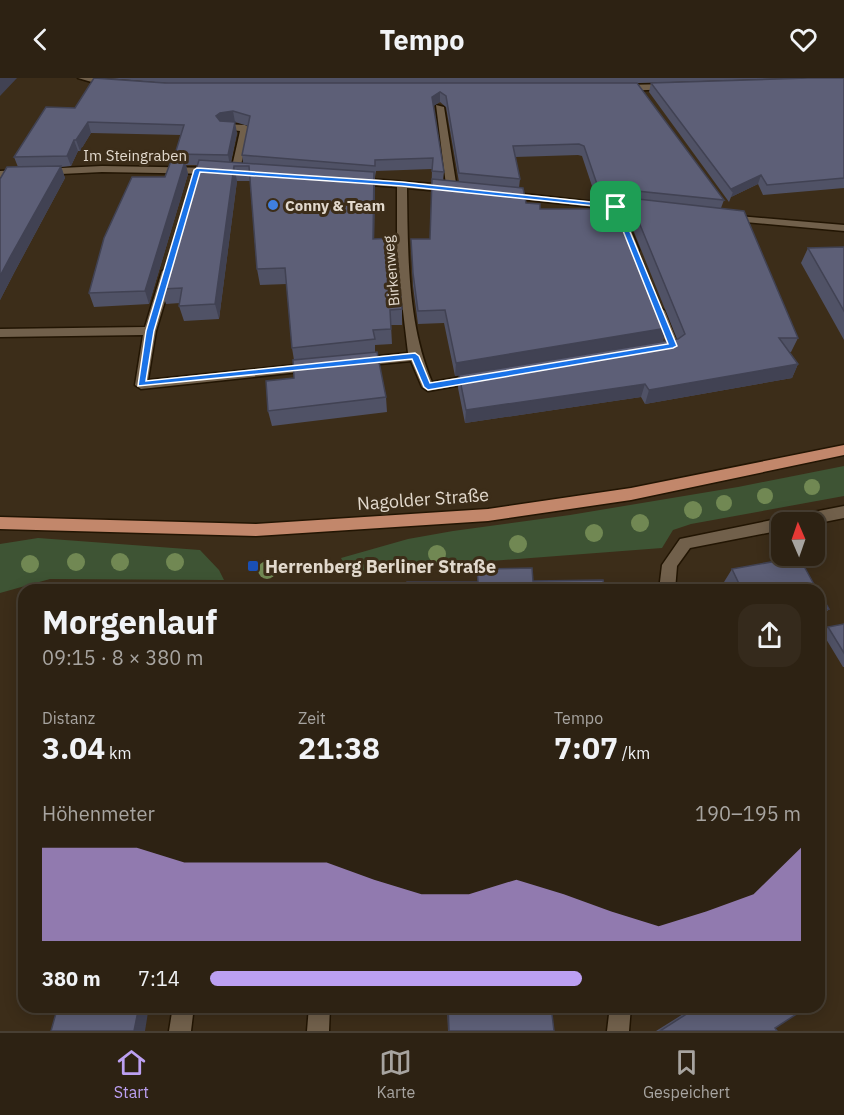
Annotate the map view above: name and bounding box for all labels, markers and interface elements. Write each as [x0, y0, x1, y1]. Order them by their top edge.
text: Tempo [380, 22, 464, 57]
icon: back [24, 23, 57, 56]
icon: heart [787, 23, 820, 56]
street label: Im Steingraben [83, 146, 187, 165]
pin [590, 181, 641, 232]
icon: arrive [599, 190, 632, 223]
place label: Conny & Team [285, 196, 385, 215]
marker: Conny & Team [266, 198, 280, 212]
street label: Birkenweg [378, 235, 404, 307]
street label: Nagolder Straße [356, 483, 490, 515]
north arrow [771, 512, 825, 566]
map controls [771, 512, 825, 566]
place label: Herrenberg Berliner Straße [265, 555, 496, 578]
marker: Herrenberg Berliner Straße [246, 559, 260, 573]
text: Morgenlauf [42, 600, 217, 643]
button: share [738, 604, 801, 667]
text: 09:15 · 8 × 380 m [42, 644, 203, 671]
text: Distanz [42, 708, 95, 728]
text: Zeit [298, 708, 326, 728]
text: Tempo [554, 708, 603, 728]
text: 3.04 [42, 728, 105, 767]
text: 21:38 [298, 728, 380, 767]
text: 7:07 [554, 728, 618, 767]
text: km [105, 743, 132, 763]
text: /km [618, 743, 650, 763]
text: Höhenmeter [42, 800, 155, 827]
text: 190–195 m [695, 800, 801, 827]
text: 380 m [42, 965, 101, 992]
text: 7:14 [138, 965, 180, 992]
tab: Start [114, 1046, 149, 1102]
tab: Karte [377, 1046, 415, 1102]
tab: Gespeichert [643, 1046, 730, 1102]

